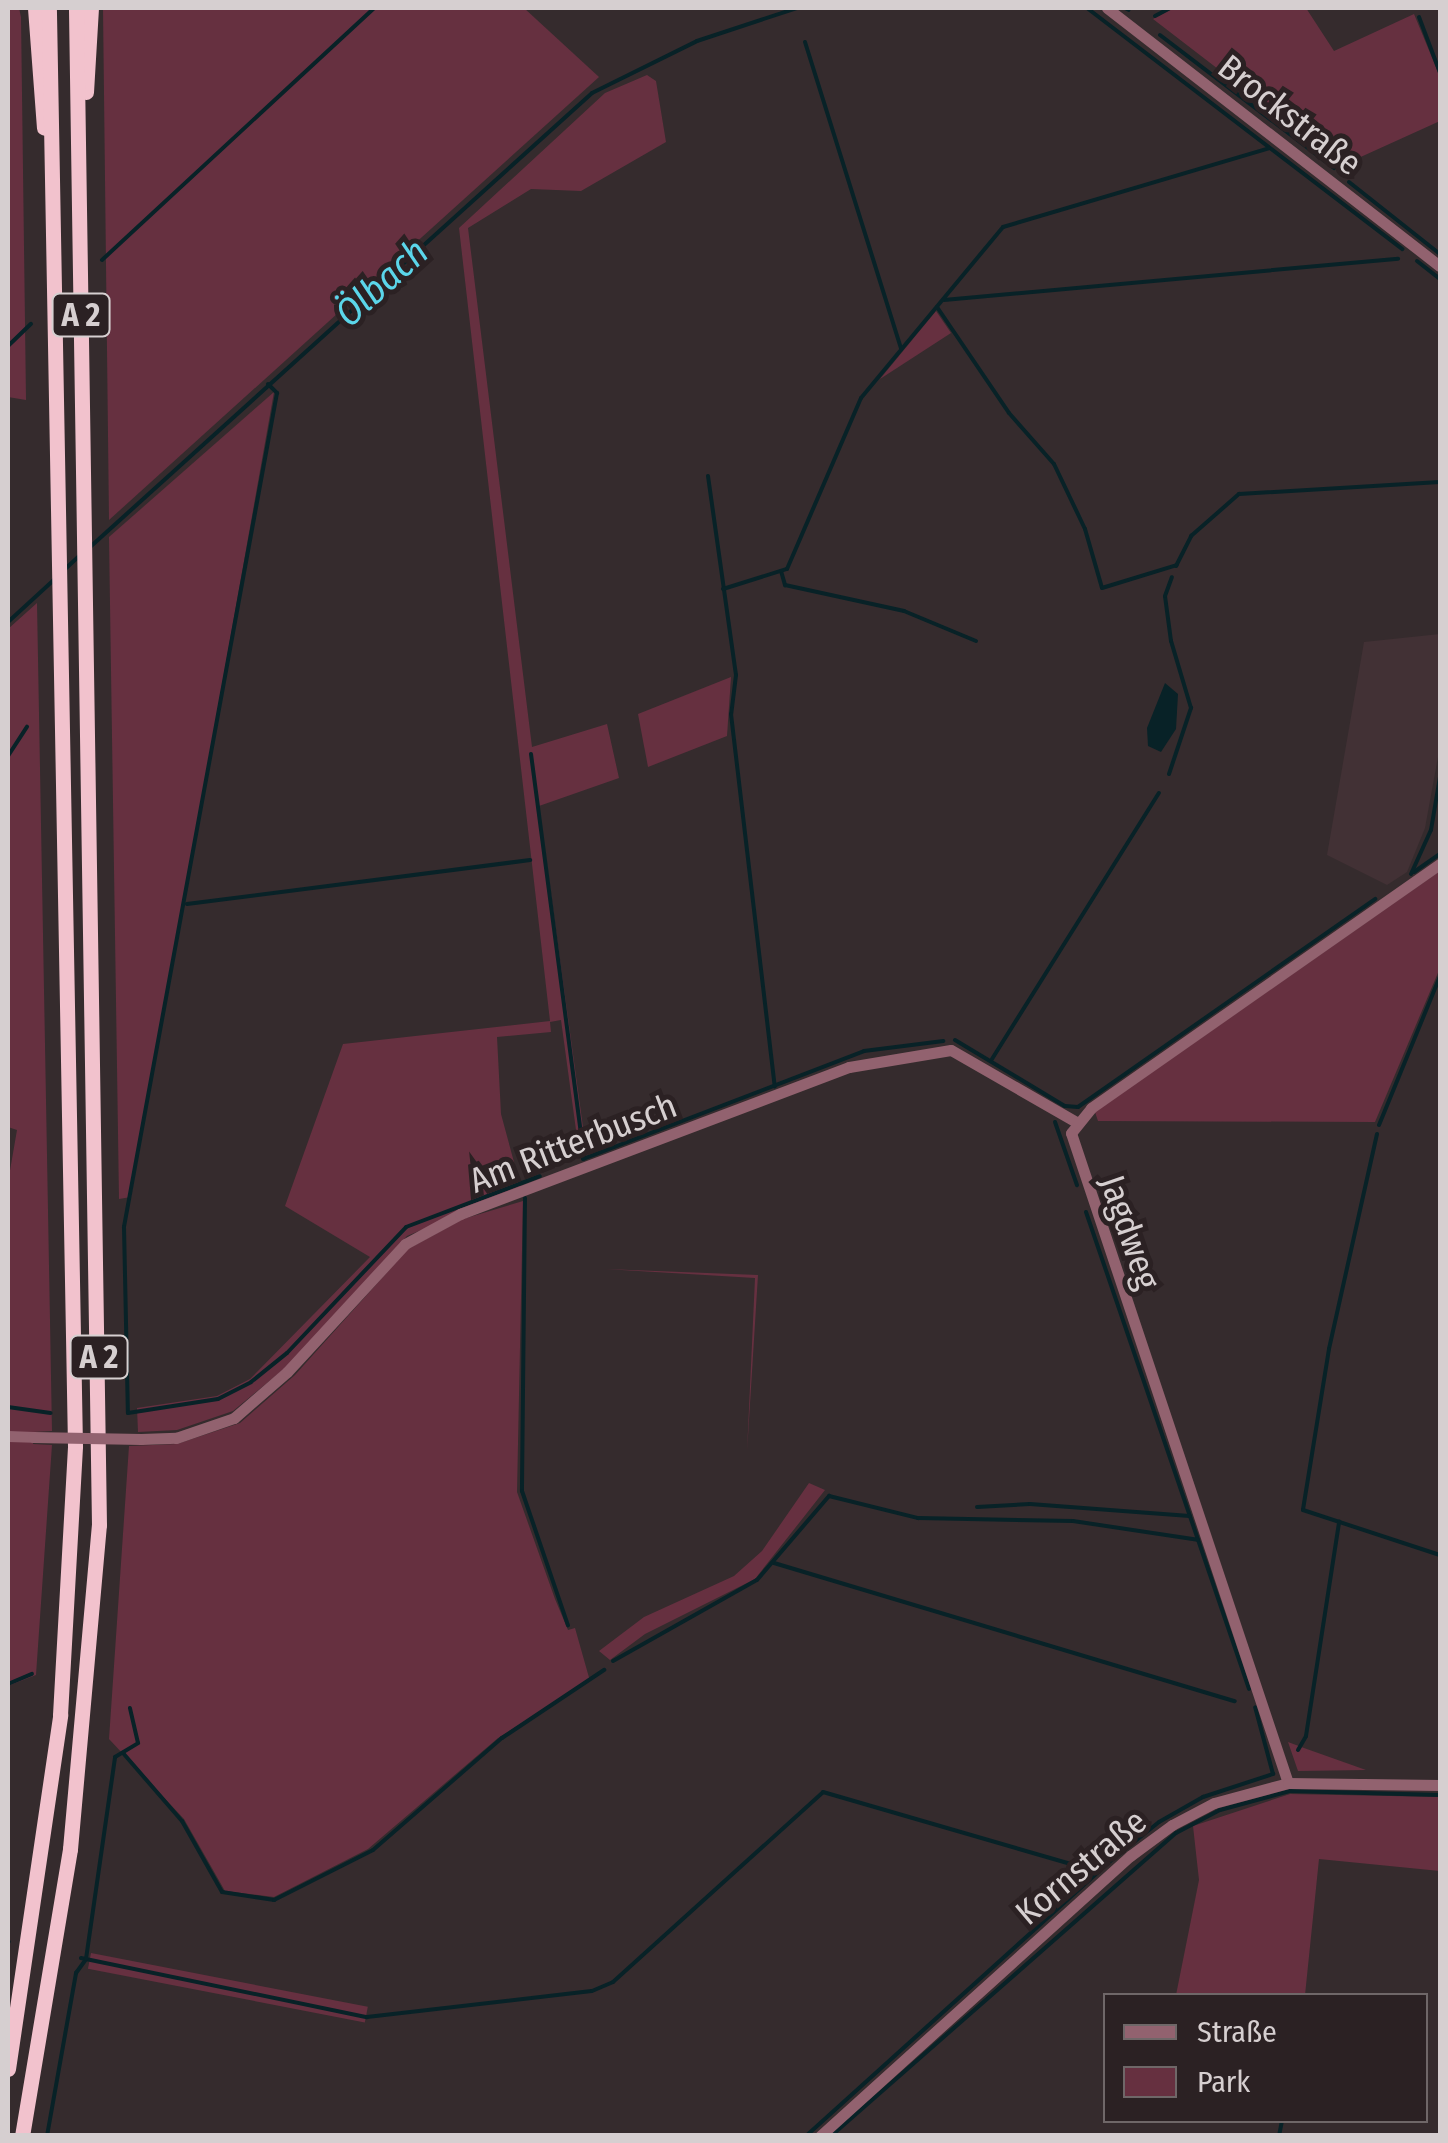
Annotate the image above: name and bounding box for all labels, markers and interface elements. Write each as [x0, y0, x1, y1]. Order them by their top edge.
street label: Brockstraße [1210, 46, 1370, 184]
water label: Ölbach [326, 229, 438, 337]
road number: A 2 [51, 288, 111, 342]
street label: Am Ritterbusch [463, 1084, 683, 1202]
street label: Jagdweg [1091, 1170, 1169, 1294]
road number: A 2 [69, 1330, 129, 1384]
street label: Kornstraße [1007, 1800, 1155, 1934]
legend [1103, 1993, 1428, 2123]
text: Straße [1197, 2014, 1277, 2050]
text: Park [1197, 2064, 1250, 2100]

